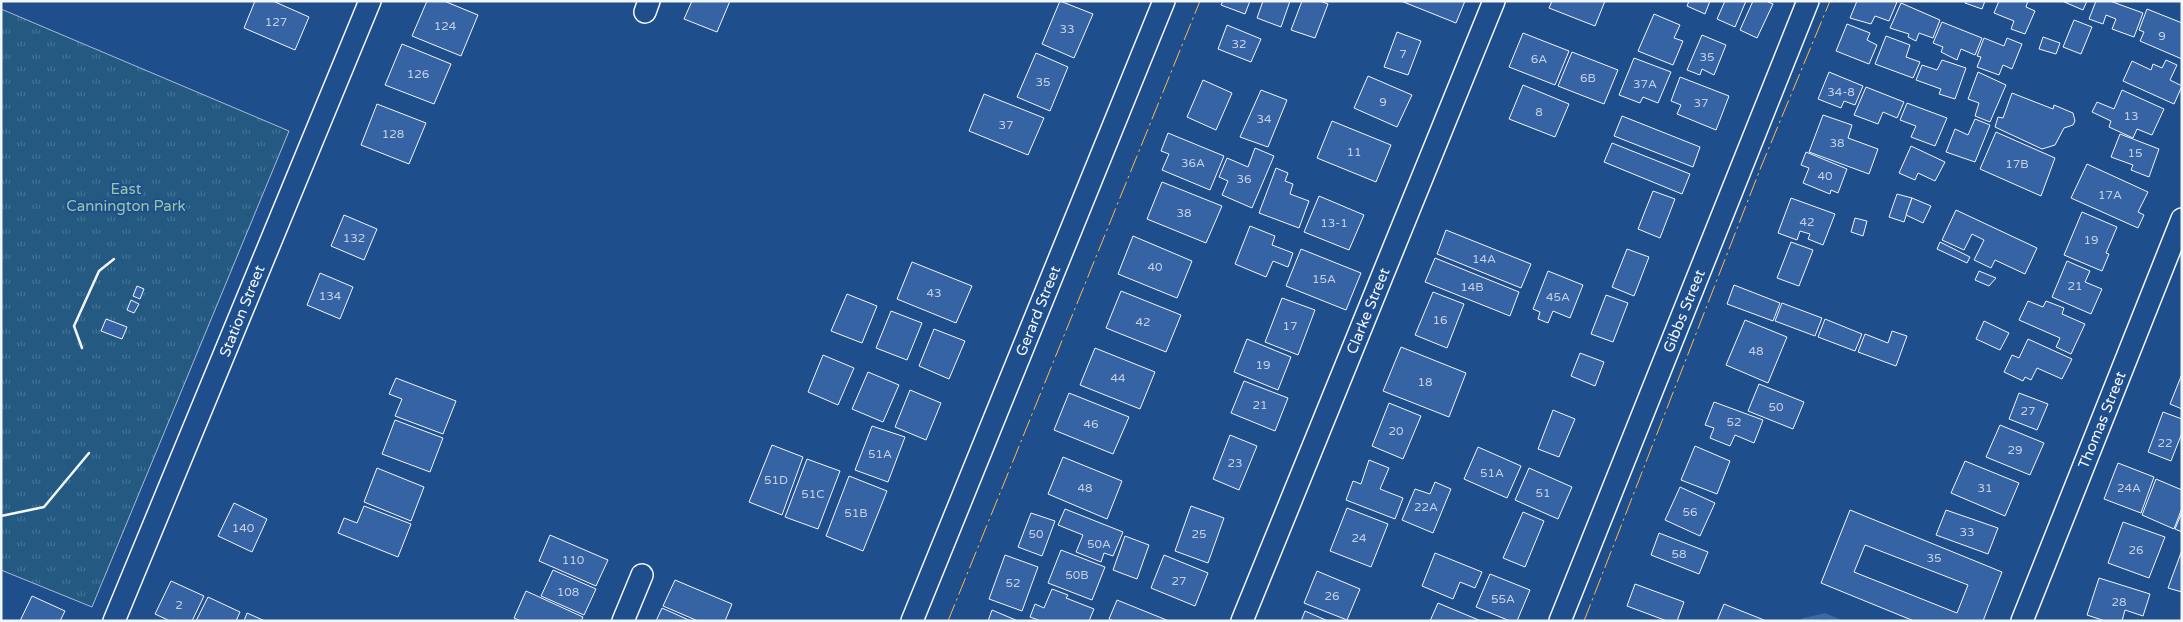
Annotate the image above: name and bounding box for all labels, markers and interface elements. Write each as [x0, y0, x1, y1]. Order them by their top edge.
house number: 127 [265, 15, 287, 29]
house number: 124 [434, 19, 457, 33]
house number: 33 [1059, 22, 1075, 36]
house number: 9 [2158, 29, 2166, 43]
house number: 32 [1231, 37, 1247, 51]
house number: 7 [1399, 47, 1407, 61]
house number: 35 [1699, 50, 1715, 64]
house number: 6A [1531, 52, 1547, 66]
house number: 126 [407, 67, 429, 81]
house number: 6B [1580, 71, 1596, 85]
house number: 35 [1035, 75, 1051, 89]
house number: 37A [1633, 77, 1657, 91]
house number: 34-8 [1827, 85, 1855, 99]
house number: 9 [1379, 95, 1387, 109]
house number: 37 [1693, 96, 1709, 110]
house number: 8 [1535, 105, 1543, 119]
house number: 13 [2123, 109, 2139, 123]
house number: 34 [1256, 112, 1272, 126]
house number: 37 [998, 118, 1014, 132]
house number: 128 [382, 127, 404, 141]
house number: 38 [1829, 136, 1845, 150]
house number: 11 [1346, 145, 1362, 159]
house number: 15 [2127, 146, 2143, 160]
house number: 36A [1181, 156, 1205, 170]
house number: 17B [2005, 157, 2029, 171]
house number: 40 [1817, 169, 1833, 183]
house number: 36 [1236, 172, 1252, 186]
park label: East Cannington Park [66, 180, 186, 215]
house number: 17A [2098, 188, 2122, 202]
house number: 38 [1176, 206, 1192, 220]
house number: 42 [1799, 215, 1815, 229]
house number: 13-1 [1320, 216, 1348, 230]
house number: 132 [343, 231, 365, 245]
house number: 19 [2083, 233, 2099, 247]
house number: 14A [1472, 252, 1496, 266]
house number: 40 [1147, 260, 1163, 274]
street label: Station Street [215, 262, 269, 360]
street label: Gerard Street [1012, 263, 1064, 359]
street label: Clarke Street [1342, 265, 1394, 357]
street label: Gibbs Street [1659, 267, 1709, 355]
house number: 15A [1312, 272, 1336, 286]
house number: 21 [2067, 279, 2083, 293]
house number: 14B [1460, 280, 1484, 294]
house number: 43 [926, 286, 942, 300]
house number: 134 [319, 289, 342, 303]
house number: 45A [1546, 290, 1570, 304]
house number: 16 [1432, 313, 1448, 327]
house number: 42 [1135, 315, 1151, 329]
house number: 17 [1282, 319, 1298, 333]
house number: 48 [1748, 344, 1764, 358]
house number: 19 [1255, 358, 1271, 372]
street label: Thomas Street [2074, 368, 2130, 471]
house number: 44 [1110, 371, 1126, 385]
house number: 18 [1417, 375, 1433, 389]
house number: 21 [1252, 398, 1268, 412]
house number: 50 [1768, 400, 1784, 414]
house number: 27 [2020, 404, 2036, 418]
house number: 52 [1726, 415, 1742, 429]
house number: 46 [1083, 417, 1099, 431]
house number: 20 [1388, 424, 1404, 438]
house number: 22 [2157, 436, 2173, 450]
house number: 29 [2007, 443, 2023, 457]
house number: 51A [868, 447, 892, 461]
house number: 23 [1227, 456, 1243, 470]
house number: 51A [1480, 466, 1504, 480]
house number: 51D [764, 473, 788, 487]
house number: 48 [1077, 481, 1093, 495]
house number: 31 [1977, 481, 1993, 495]
house number: 24A [2117, 481, 2141, 495]
house number: 51 [1535, 486, 1551, 500]
house number: 51C [801, 487, 825, 501]
house number: 22A [1414, 500, 1438, 514]
house number: 56 [1682, 505, 1698, 519]
house number: 51B [844, 506, 868, 520]
house number: 140 [232, 521, 255, 535]
house number: 33 [1959, 525, 1975, 539]
house number: 50 [1028, 527, 1044, 541]
house number: 25 [1191, 527, 1207, 541]
house number: 24 [1351, 531, 1367, 545]
house number: 50A [1087, 537, 1111, 551]
house number: 26 [2128, 543, 2144, 557]
house number: 58 [1671, 547, 1687, 561]
house number: 35 [1926, 551, 1942, 565]
house number: 110 [562, 553, 585, 567]
house number: 50B [1065, 568, 1089, 582]
house number: 27 [1171, 574, 1187, 588]
house number: 52 [1005, 576, 1021, 590]
house number: 108 [557, 585, 579, 599]
house number: 26 [1324, 589, 1340, 603]
house number: 55A [1491, 592, 1515, 606]
house number: 28 [2111, 595, 2127, 609]
house number: 2 [175, 598, 183, 612]

